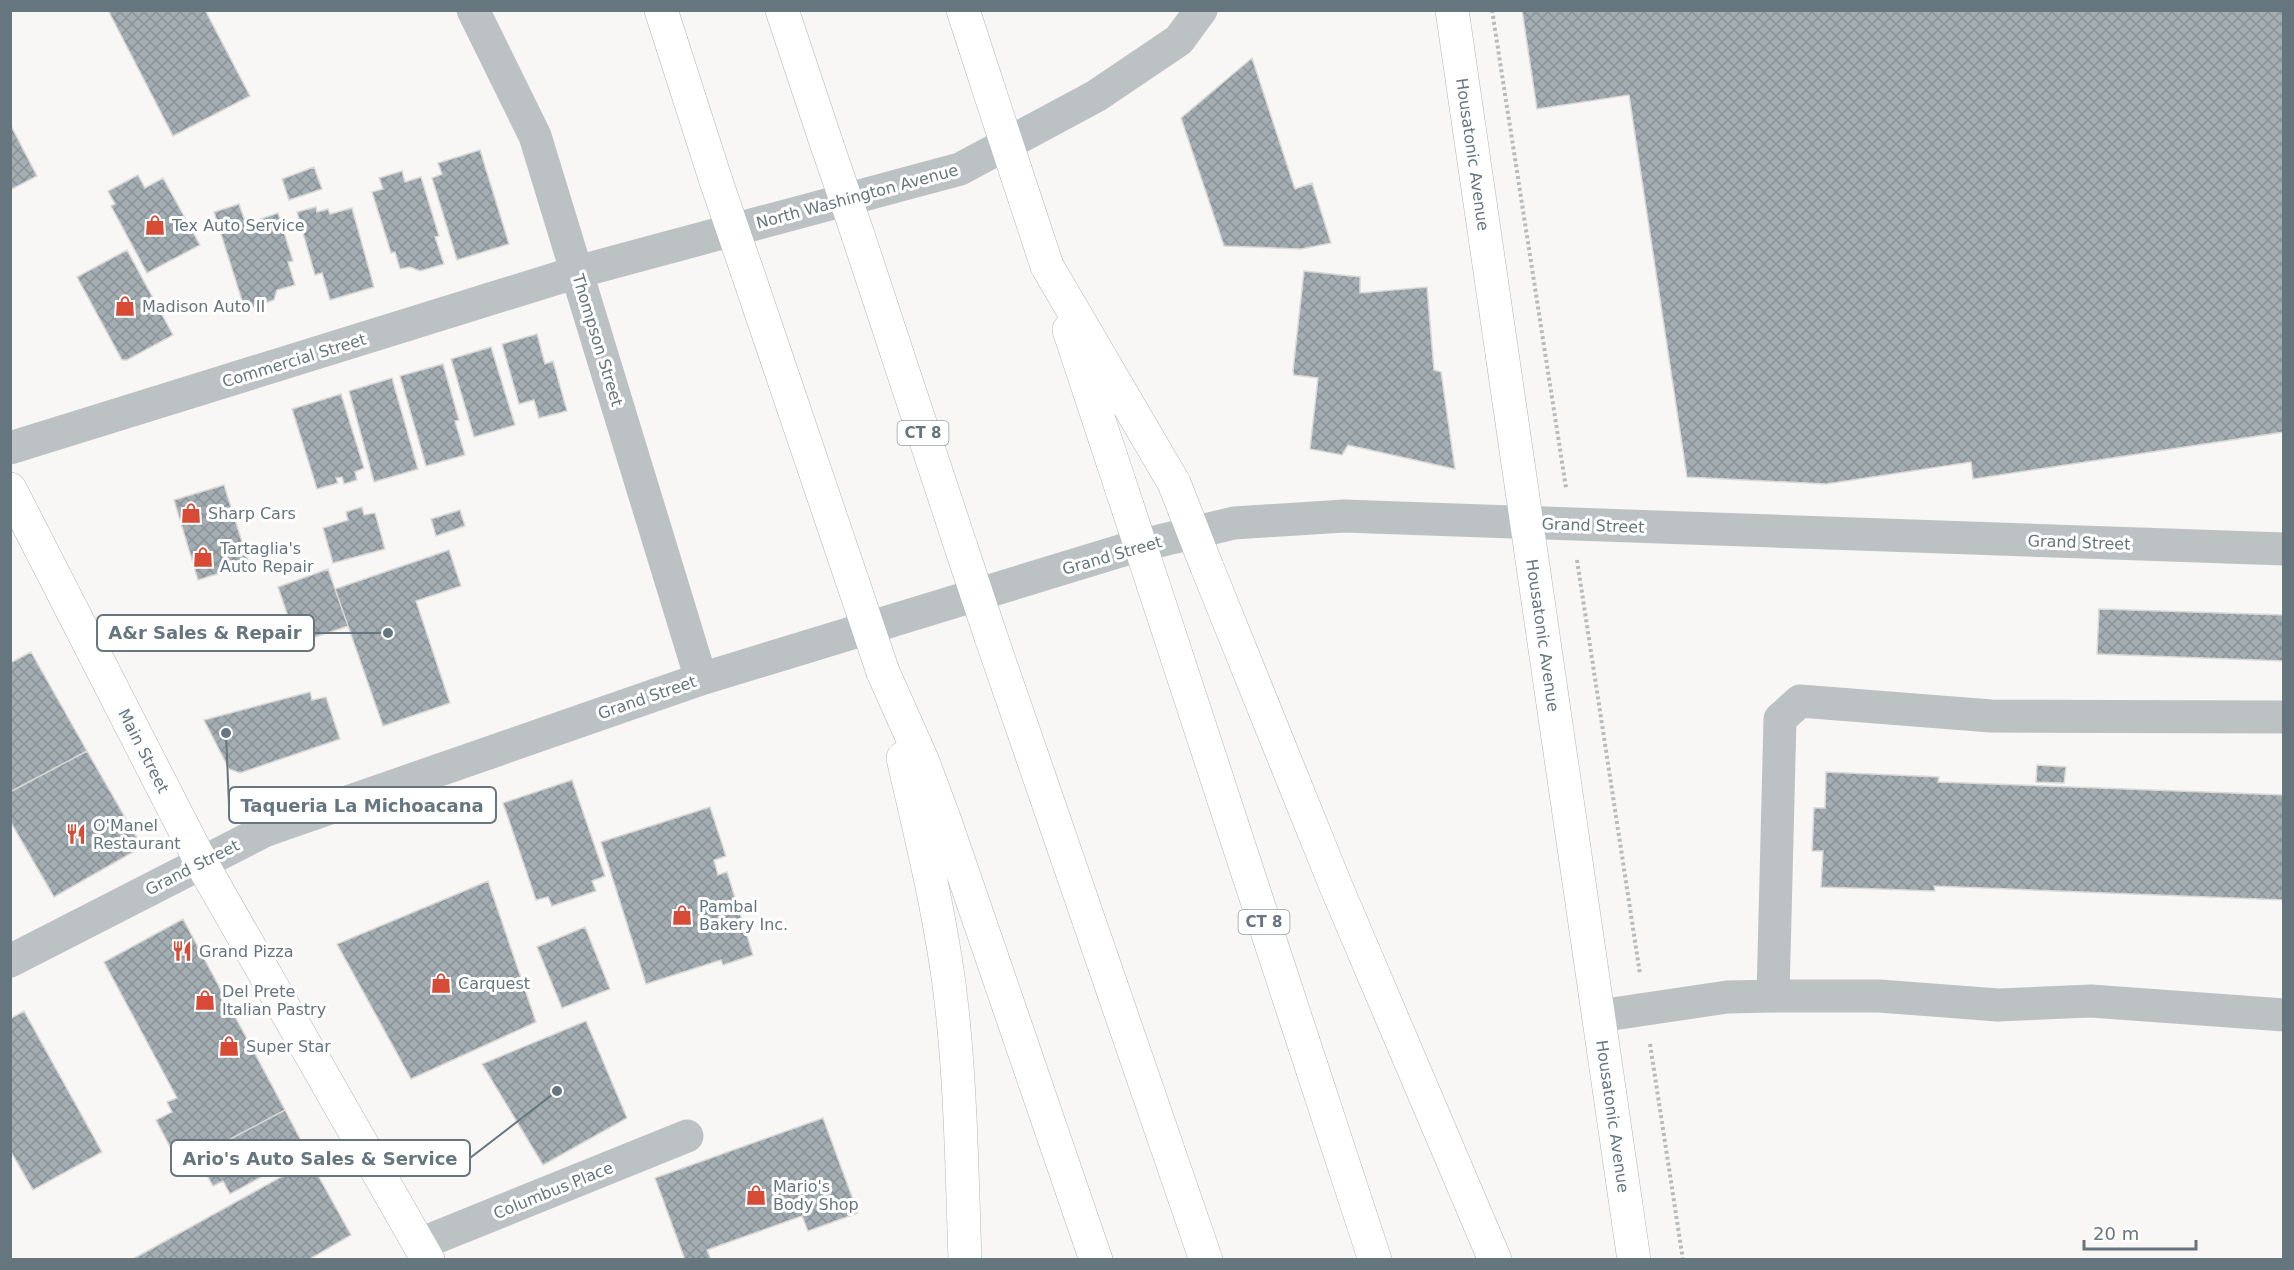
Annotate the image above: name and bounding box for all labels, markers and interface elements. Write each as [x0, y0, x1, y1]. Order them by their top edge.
street label: Housatonic Avenue [1452, 77, 1493, 232]
street label: North Washington Avenue [754, 160, 960, 233]
shop icon: Tex Auto Service [143, 213, 167, 237]
place label: Tex Auto Service [171, 216, 305, 235]
street label: Thompson Street [568, 271, 627, 409]
shop icon: Madison Auto II [113, 294, 137, 318]
place label: Madison Auto II [142, 297, 265, 316]
street label: Commercial Street [220, 330, 368, 391]
road number: CT 8 [898, 421, 948, 445]
shop icon: Sharp Cars [179, 501, 203, 525]
place label: Sharp Cars [208, 504, 296, 523]
street label: Grand Street [1541, 514, 1645, 537]
street label: Grand Street [2027, 531, 2131, 554]
street label: Grand Street [1060, 532, 1164, 579]
place label: Tartaglia's Auto Repair [219, 539, 314, 576]
shop icon: Tartaglia's Auto Repair [191, 545, 215, 569]
street label: Housatonic Avenue [1522, 558, 1563, 713]
callout: A&r Sales & Repair [97, 615, 314, 651]
text: A&r Sales & Repair [108, 622, 302, 643]
street label: Grand Street [595, 672, 699, 723]
street label: Main Street [114, 706, 173, 796]
callout: Taqueria La Michoacana [229, 787, 496, 823]
text: Taqueria La Michoacana [240, 795, 484, 816]
place label: O'Manel Restaurant [93, 816, 181, 853]
restaurant icon: O'Manel Restaurant [64, 822, 88, 846]
street label: Grand Street [142, 836, 242, 899]
place label: Pambal Bakery Inc. [699, 897, 788, 934]
shop icon: Pambal Bakery Inc. [670, 903, 694, 927]
road number: CT 8 [1238, 910, 1290, 934]
restaurant icon: Grand Pizza [170, 939, 194, 963]
place label: Grand Pizza [199, 942, 294, 961]
shop icon: Carquest [429, 971, 453, 995]
place label: Carquest [458, 974, 530, 993]
place label: Del Prete Italian Pastry [222, 982, 326, 1019]
shop icon: Del Prete Italian Pastry [193, 988, 217, 1012]
shop icon: Super Star [217, 1034, 241, 1058]
place label: Super Star [246, 1037, 331, 1056]
street label: Housatonic Avenue [1592, 1039, 1633, 1194]
callout: Ario's Auto Sales & Service [171, 1140, 470, 1176]
text: Ario's Auto Sales & Service [182, 1148, 458, 1169]
street label: Columbus Place [491, 1158, 616, 1223]
place label: Mario's Body Shop [773, 1177, 859, 1214]
shop icon: Mario's Body Shop [744, 1183, 768, 1207]
scale bar [2084, 1213, 2196, 1251]
text: 20 m [2093, 1223, 2139, 1244]

